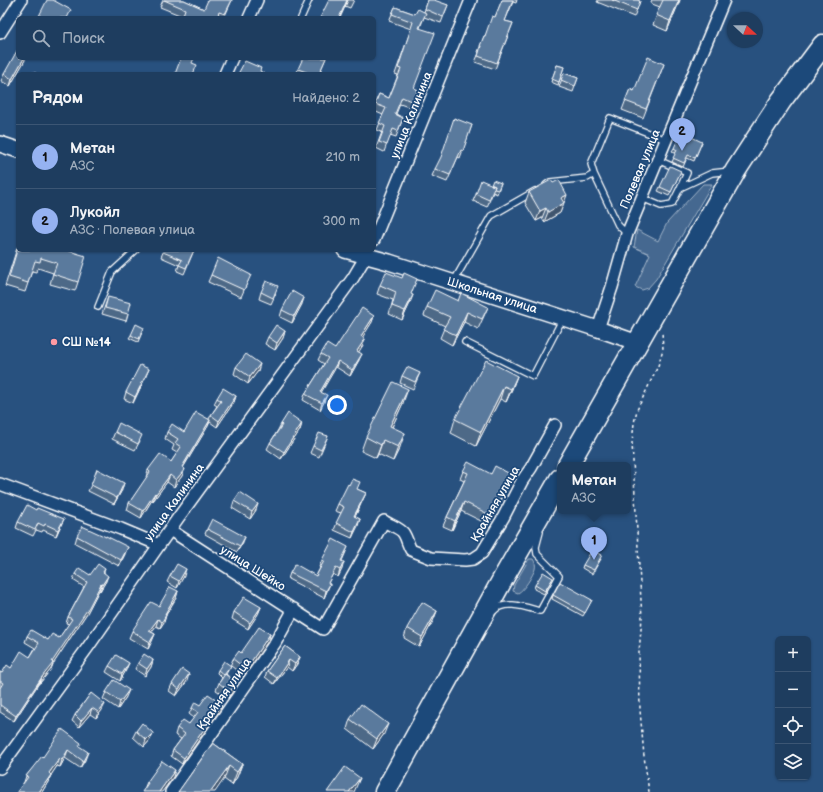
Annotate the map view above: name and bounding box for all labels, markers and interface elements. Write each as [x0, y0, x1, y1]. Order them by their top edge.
north arrow [727, 12, 763, 48]
search box [16, 16, 376, 60]
icon: search [30, 27, 52, 49]
text: Поиск [62, 29, 105, 48]
street label: улица Калинина [387, 70, 436, 161]
text: Рядом [32, 88, 83, 108]
text: Найдено: 2 [292, 90, 360, 106]
pin: 2 [669, 118, 695, 151]
street label: Полевая улица [617, 127, 664, 211]
text: Метан [70, 139, 115, 158]
text: 1 [42, 149, 48, 165]
text: 210 m [326, 149, 360, 165]
text: АЗС [70, 158, 94, 174]
text: Лукойл [70, 203, 120, 222]
text: 2 [41, 213, 49, 229]
text: 300 m [322, 213, 360, 229]
text: АЗС · Полевая улица [70, 222, 195, 238]
street label: Школьная улица [445, 274, 539, 317]
place label: СШ №14 [62, 335, 111, 350]
marker: СШ №14 [49, 337, 59, 347]
your location [327, 395, 347, 415]
street label: улица Калинина [141, 461, 208, 544]
popup [557, 462, 631, 514]
street label: Крайняя улица [468, 464, 523, 545]
text: Метан [571, 471, 617, 490]
text: АЗС [571, 490, 596, 506]
pin: 1 [581, 527, 607, 560]
street label: улица Шейко [217, 542, 288, 594]
map controls [775, 636, 811, 780]
button: + [775, 636, 811, 672]
street label: Крайняя улица [194, 655, 255, 733]
button: − [775, 672, 811, 708]
button: locate [775, 708, 811, 744]
button: layers [775, 744, 811, 780]

